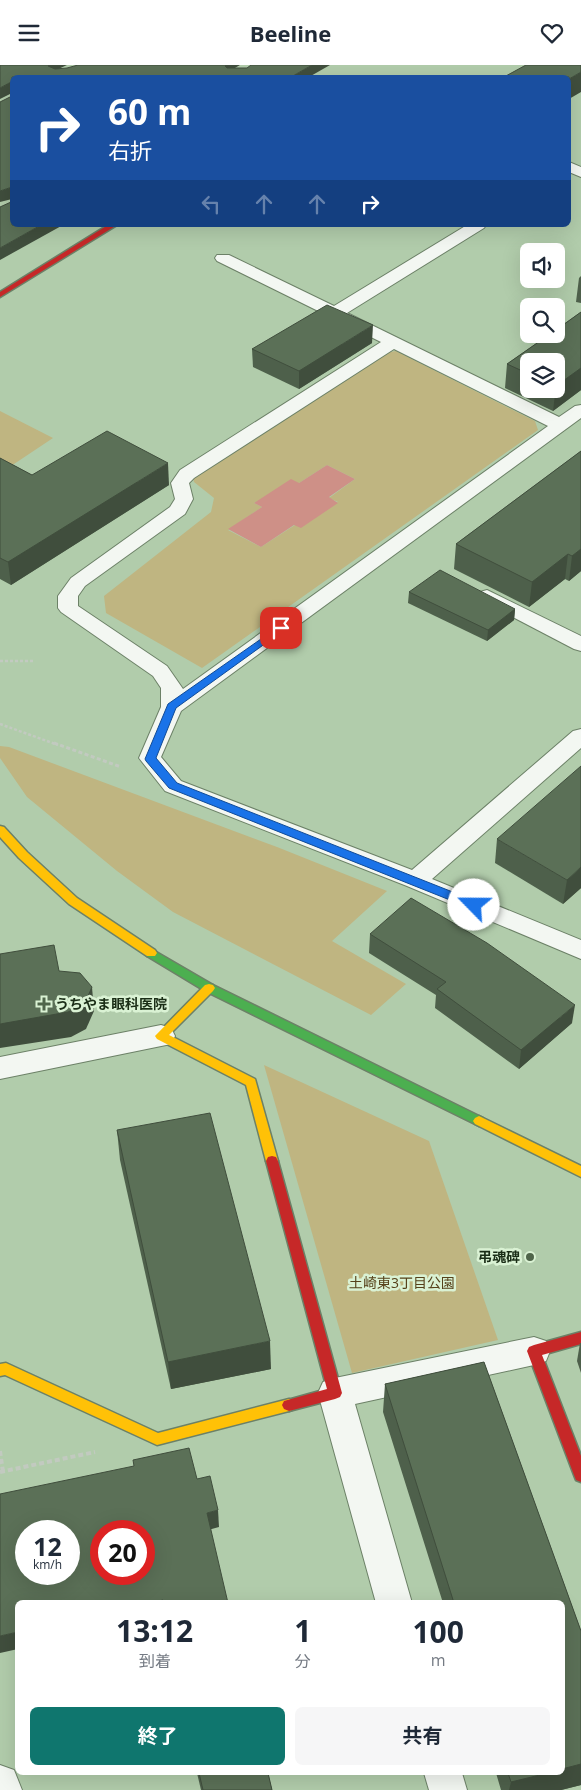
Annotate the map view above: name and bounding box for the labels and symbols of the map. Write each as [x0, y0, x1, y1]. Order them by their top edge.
pin [260, 607, 302, 649]
position arrow [447, 878, 499, 930]
place label: うちやま眼科医院 [55, 994, 167, 1013]
marker: うちやま眼科医院 [37, 997, 51, 1011]
place label: 弔魂碑 [478, 1247, 520, 1266]
marker: 弔魂碑 [524, 1251, 536, 1263]
park label: 土崎東3丁目公園 [349, 1273, 455, 1292]
speed limit sign: 20 [90, 1520, 155, 1585]

